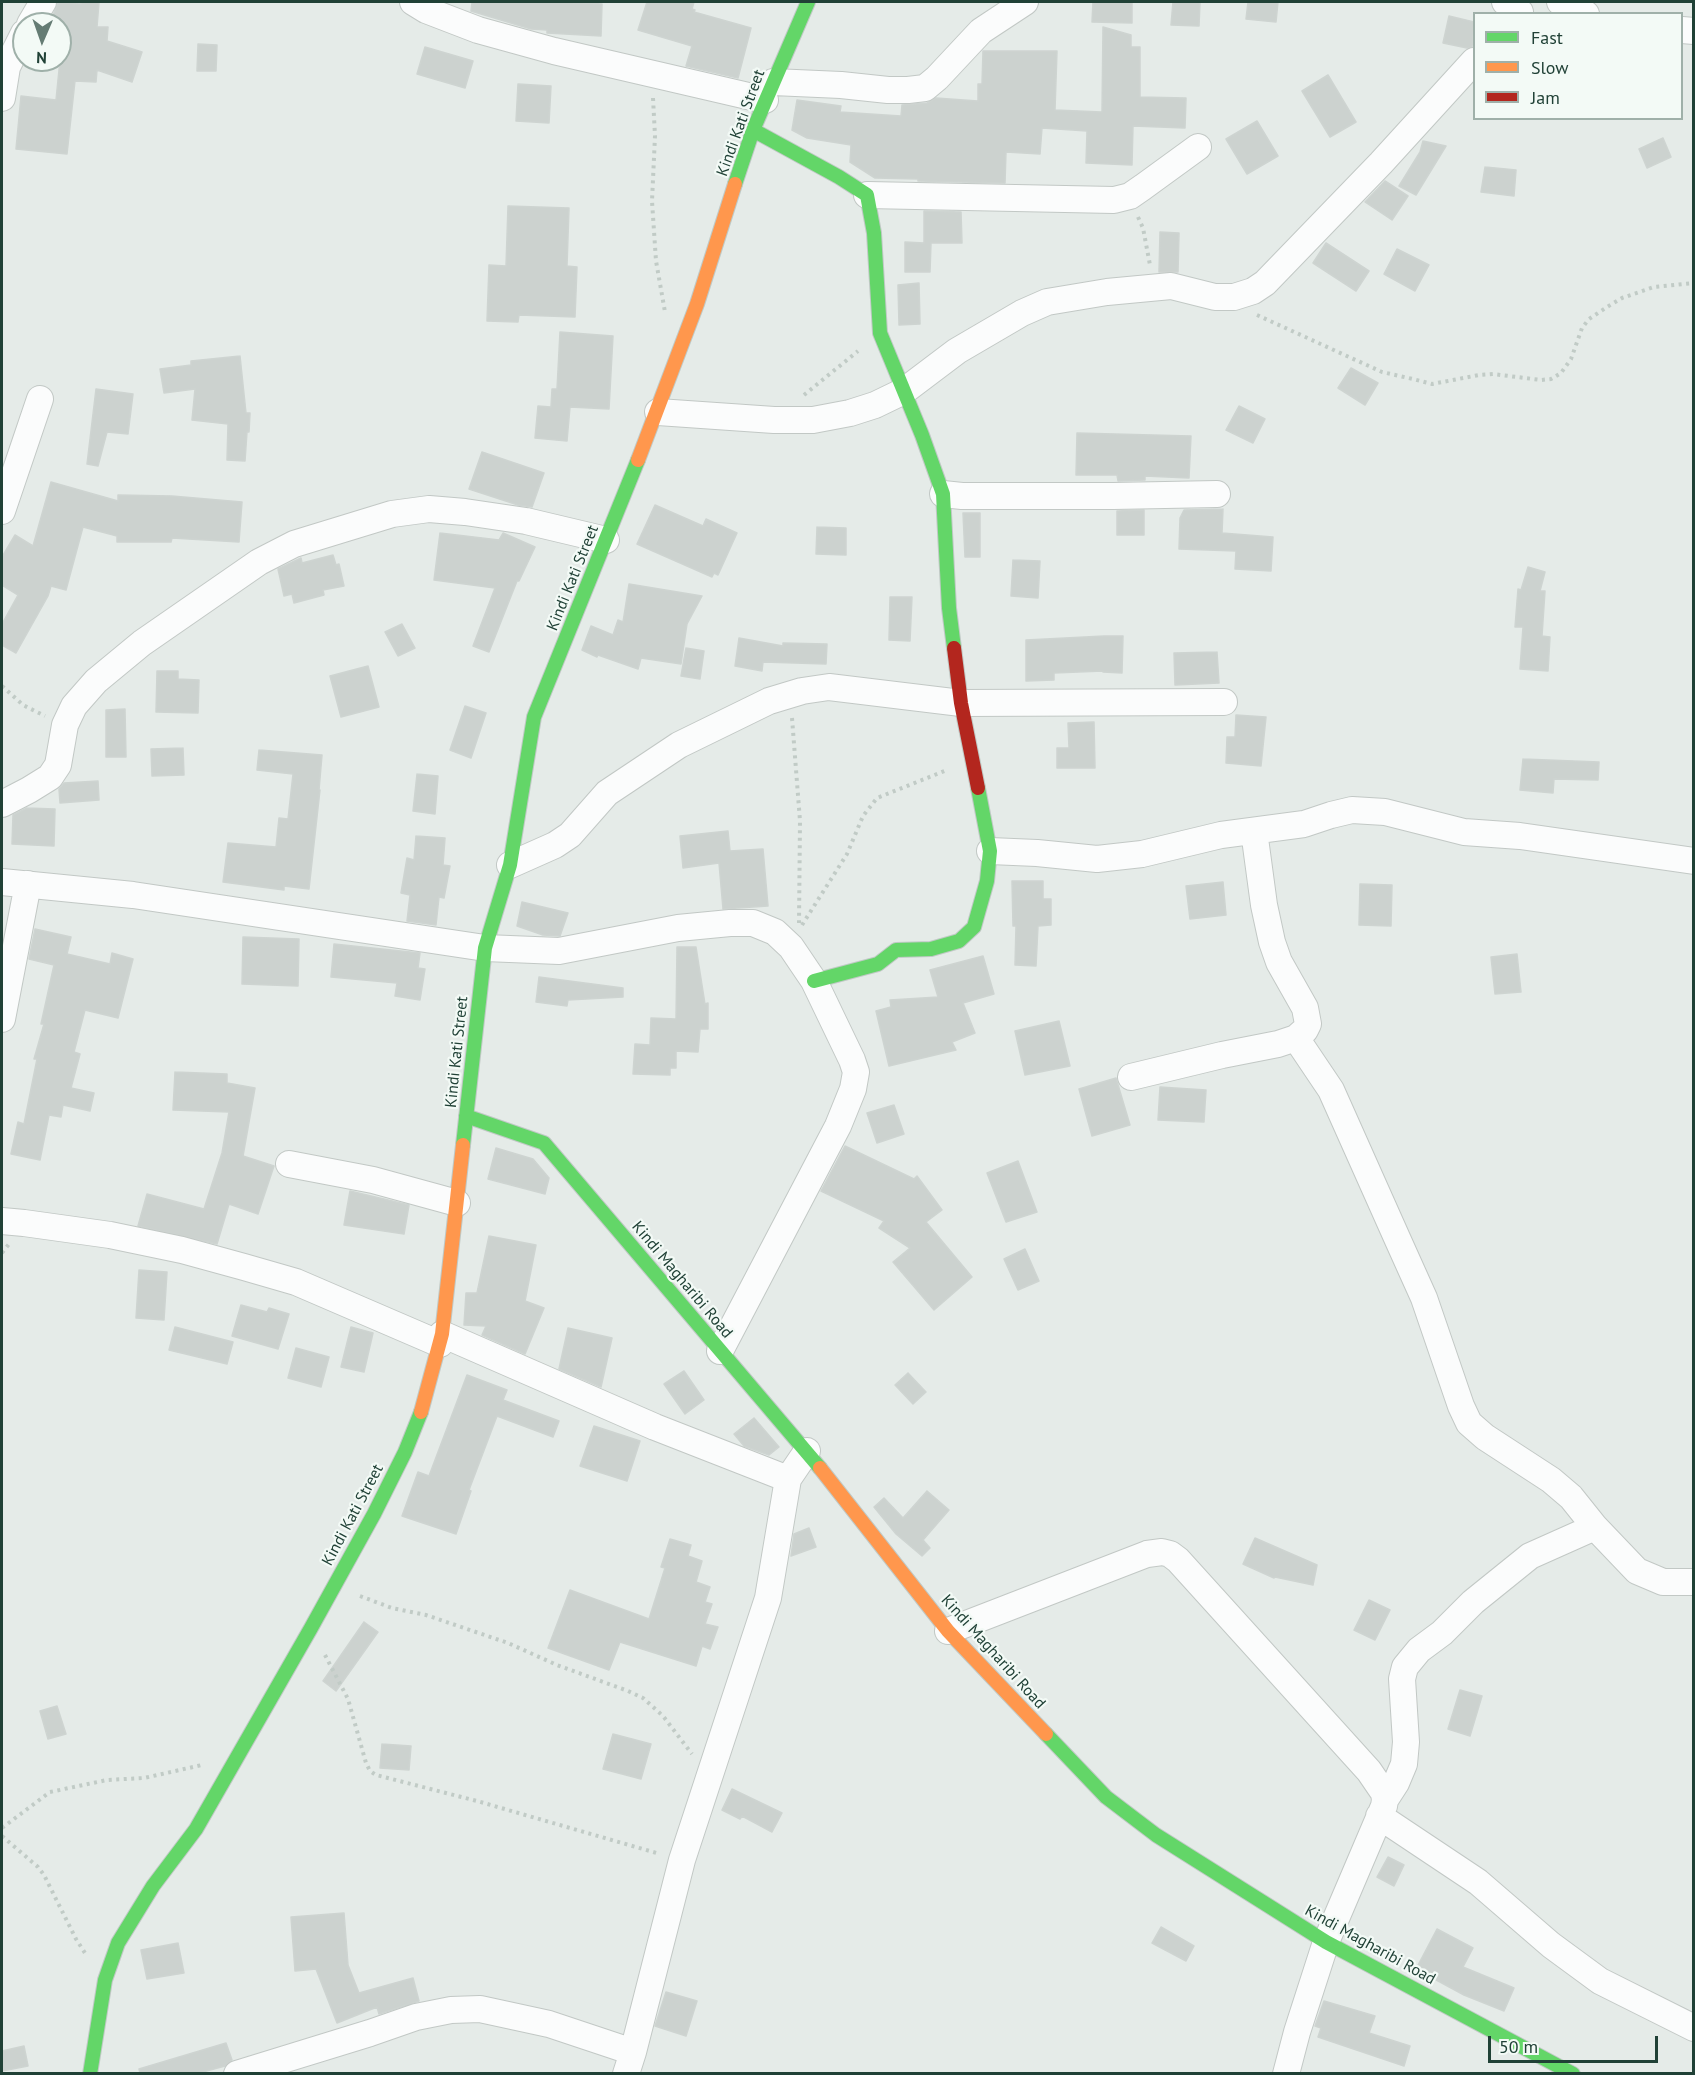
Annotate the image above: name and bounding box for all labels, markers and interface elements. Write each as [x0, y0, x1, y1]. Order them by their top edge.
north arrow [12, 12, 72, 72]
legend [1473, 12, 1683, 120]
text: Fast [1531, 26, 1563, 49]
text: N [36, 48, 47, 68]
text: Slow [1531, 56, 1569, 79]
street label: Kindi Kati Street [713, 67, 769, 179]
text: Jam [1531, 86, 1560, 109]
street label: Kindi Kati Street [543, 522, 603, 634]
street label: Kindi Kati Street [442, 995, 472, 1109]
street label: Kindi Magharibi Road [628, 1218, 736, 1342]
street label: Kindi Kati Street [318, 1461, 388, 1569]
street label: Kindi Magharibi Road [937, 1591, 1049, 1713]
street label: Kindi Magharibi Road [1301, 1901, 1439, 1989]
scale bar [1491, 2024, 1660, 2062]
text: 50 m [1499, 2035, 1538, 2058]

